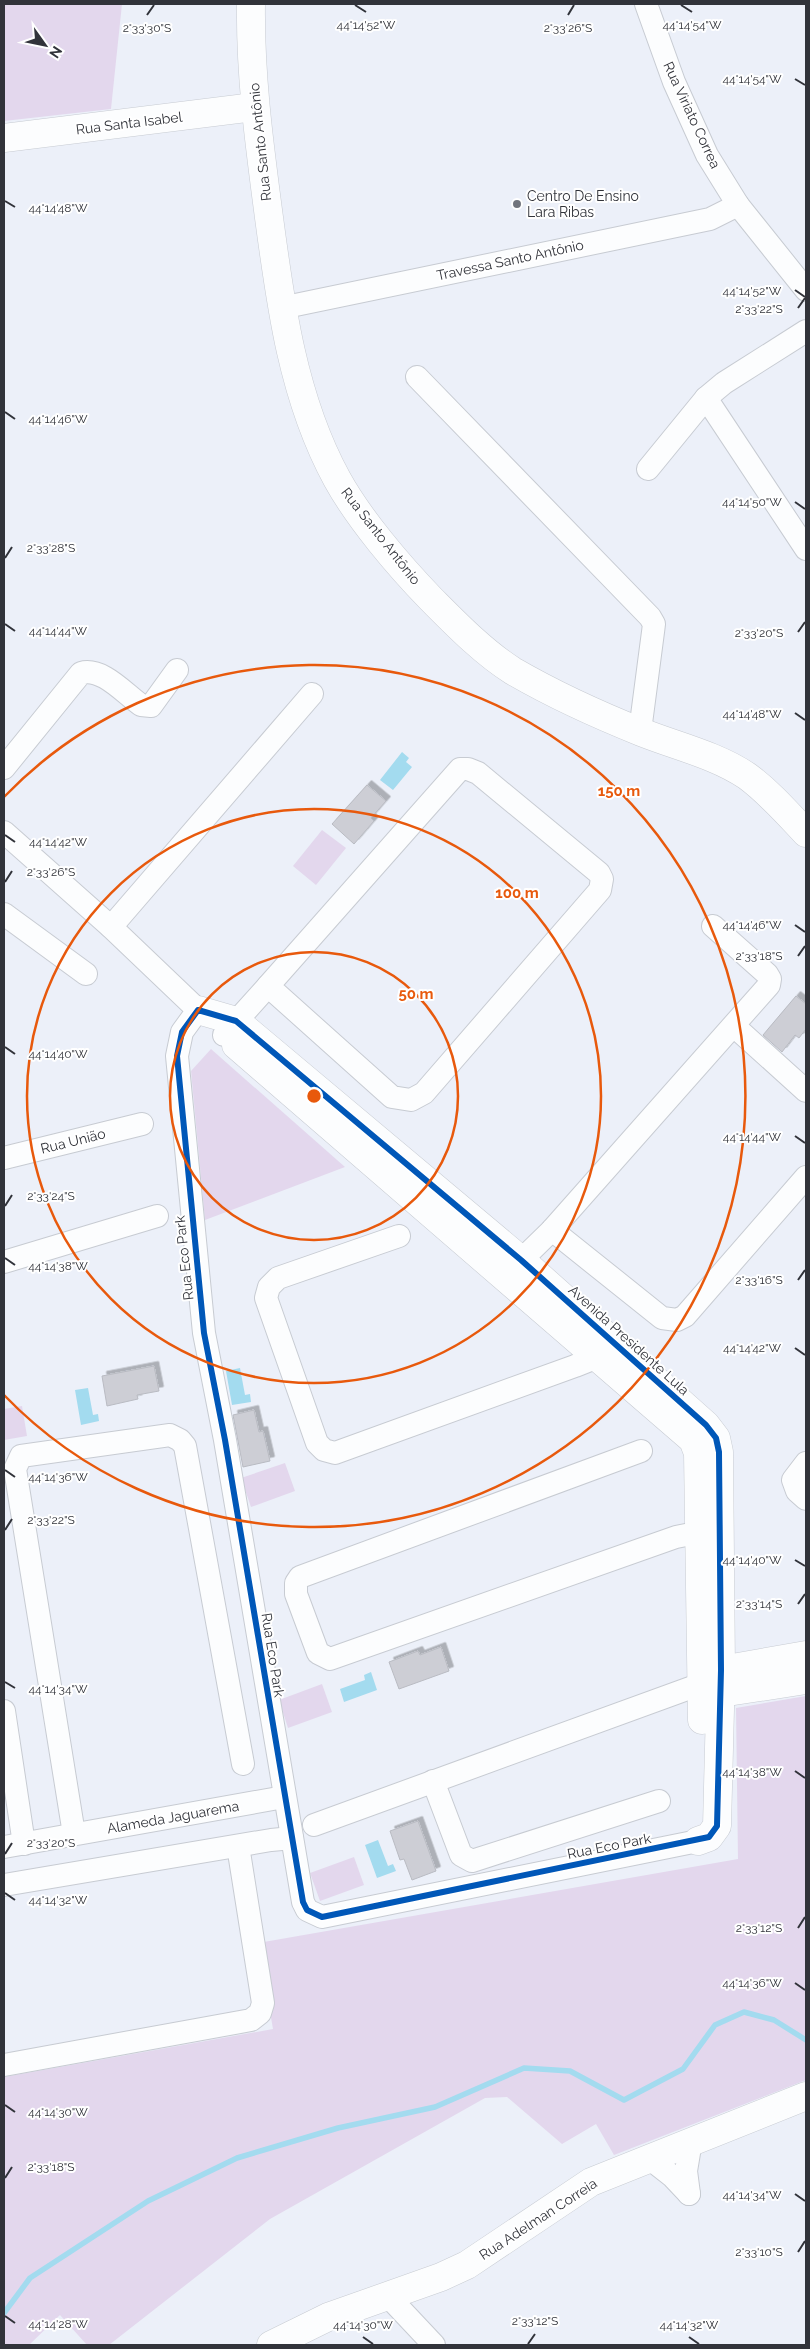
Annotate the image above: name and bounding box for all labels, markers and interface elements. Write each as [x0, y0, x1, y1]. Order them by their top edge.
text: 44°14'52"W [337, 18, 396, 32]
text: 44°14'54"W [662, 18, 722, 32]
north arrow [20, 20, 70, 70]
text: 2°33'30"S [123, 21, 171, 35]
text: 2°33'26"S [544, 21, 592, 35]
text: N [46, 43, 66, 61]
street label: Rua Viriato Correa [660, 59, 724, 171]
text: 44°14'54"W [722, 72, 782, 86]
street label: Rua Santo Antônio [246, 82, 274, 202]
street label: Rua Santa Isabel [75, 109, 183, 137]
place label: Centro De Ensino Lara Ribas [527, 188, 639, 220]
marker: Centro De Ensino Lara Ribas [511, 198, 523, 210]
text: 44°14'48"W [29, 201, 88, 215]
street label: Travessa Santo Antônio [435, 237, 585, 283]
text: 44°14'52"W [723, 284, 782, 298]
text: 2°33'22"S [735, 302, 783, 316]
text: 44°14'46"W [28, 412, 88, 426]
street label: Rua Santo Antônio [338, 484, 424, 588]
text: 44°14'50"W [722, 495, 782, 509]
text: 2°33'28"S [27, 541, 75, 555]
text: 44°14'44"W [29, 624, 88, 638]
text: 2°33'20"S [735, 626, 783, 640]
text: 44°14'48"W [723, 707, 782, 721]
text: 150 m [598, 782, 640, 800]
text: 44°14'42"W [29, 835, 87, 849]
text: 2°33'26"S [27, 865, 75, 879]
text: 100 m [495, 884, 539, 902]
text: 44°14'46"W [722, 918, 782, 932]
text: 2°33'18"S [735, 949, 783, 963]
text: 50 m [398, 985, 434, 1003]
text: 44°14'40"W [28, 1047, 88, 1061]
centre of rings [305, 1087, 323, 1105]
street label: Rua União [39, 1125, 107, 1157]
text: 44°14'44"W [723, 1130, 782, 1144]
text: 2°33'24"S [27, 1189, 75, 1203]
street label: Rua Eco Park [172, 1214, 196, 1301]
text: 44°14'38"W [28, 1259, 88, 1273]
text: 2°33'16"S [735, 1273, 783, 1287]
street label: Avenida Presidente Lula [566, 1282, 692, 1398]
text: 44°14'42"W [723, 1341, 781, 1355]
text: 44°14'36"W [28, 1470, 88, 1484]
text: 2°33'22"S [27, 1513, 75, 1527]
text: 44°14'40"W [722, 1553, 782, 1567]
text: 2°33'14"S [736, 1597, 782, 1611]
street label: Rua Eco Park [258, 1612, 288, 1699]
text: 44°14'34"W [28, 1682, 88, 1696]
text: 44°14'38"W [722, 1765, 782, 1779]
street label: Alameda Jaguarema [106, 1798, 240, 1836]
street label: Rua Eco Park [566, 1830, 653, 1862]
text: 2°33'20"S [27, 1836, 75, 1850]
text: 44°14'32"W [29, 1893, 88, 1907]
text: 2°33'12"S [736, 1921, 782, 1935]
text: 44°14'36"W [722, 1976, 782, 1990]
text: 44°14'30"W [28, 2105, 88, 2119]
text: 2°33'18"S [27, 2160, 75, 2174]
street label: Rua Adelman Correia [476, 2175, 600, 2263]
text: 44°14'34"W [722, 2188, 782, 2202]
text: 2°33'10"S [735, 2245, 783, 2259]
text: 2°33'12"S [512, 2314, 558, 2328]
text: 44°14'28"W [28, 2317, 88, 2331]
text: 44°14'30"W [333, 2318, 393, 2332]
text: 44°14'32"W [660, 2318, 719, 2332]

